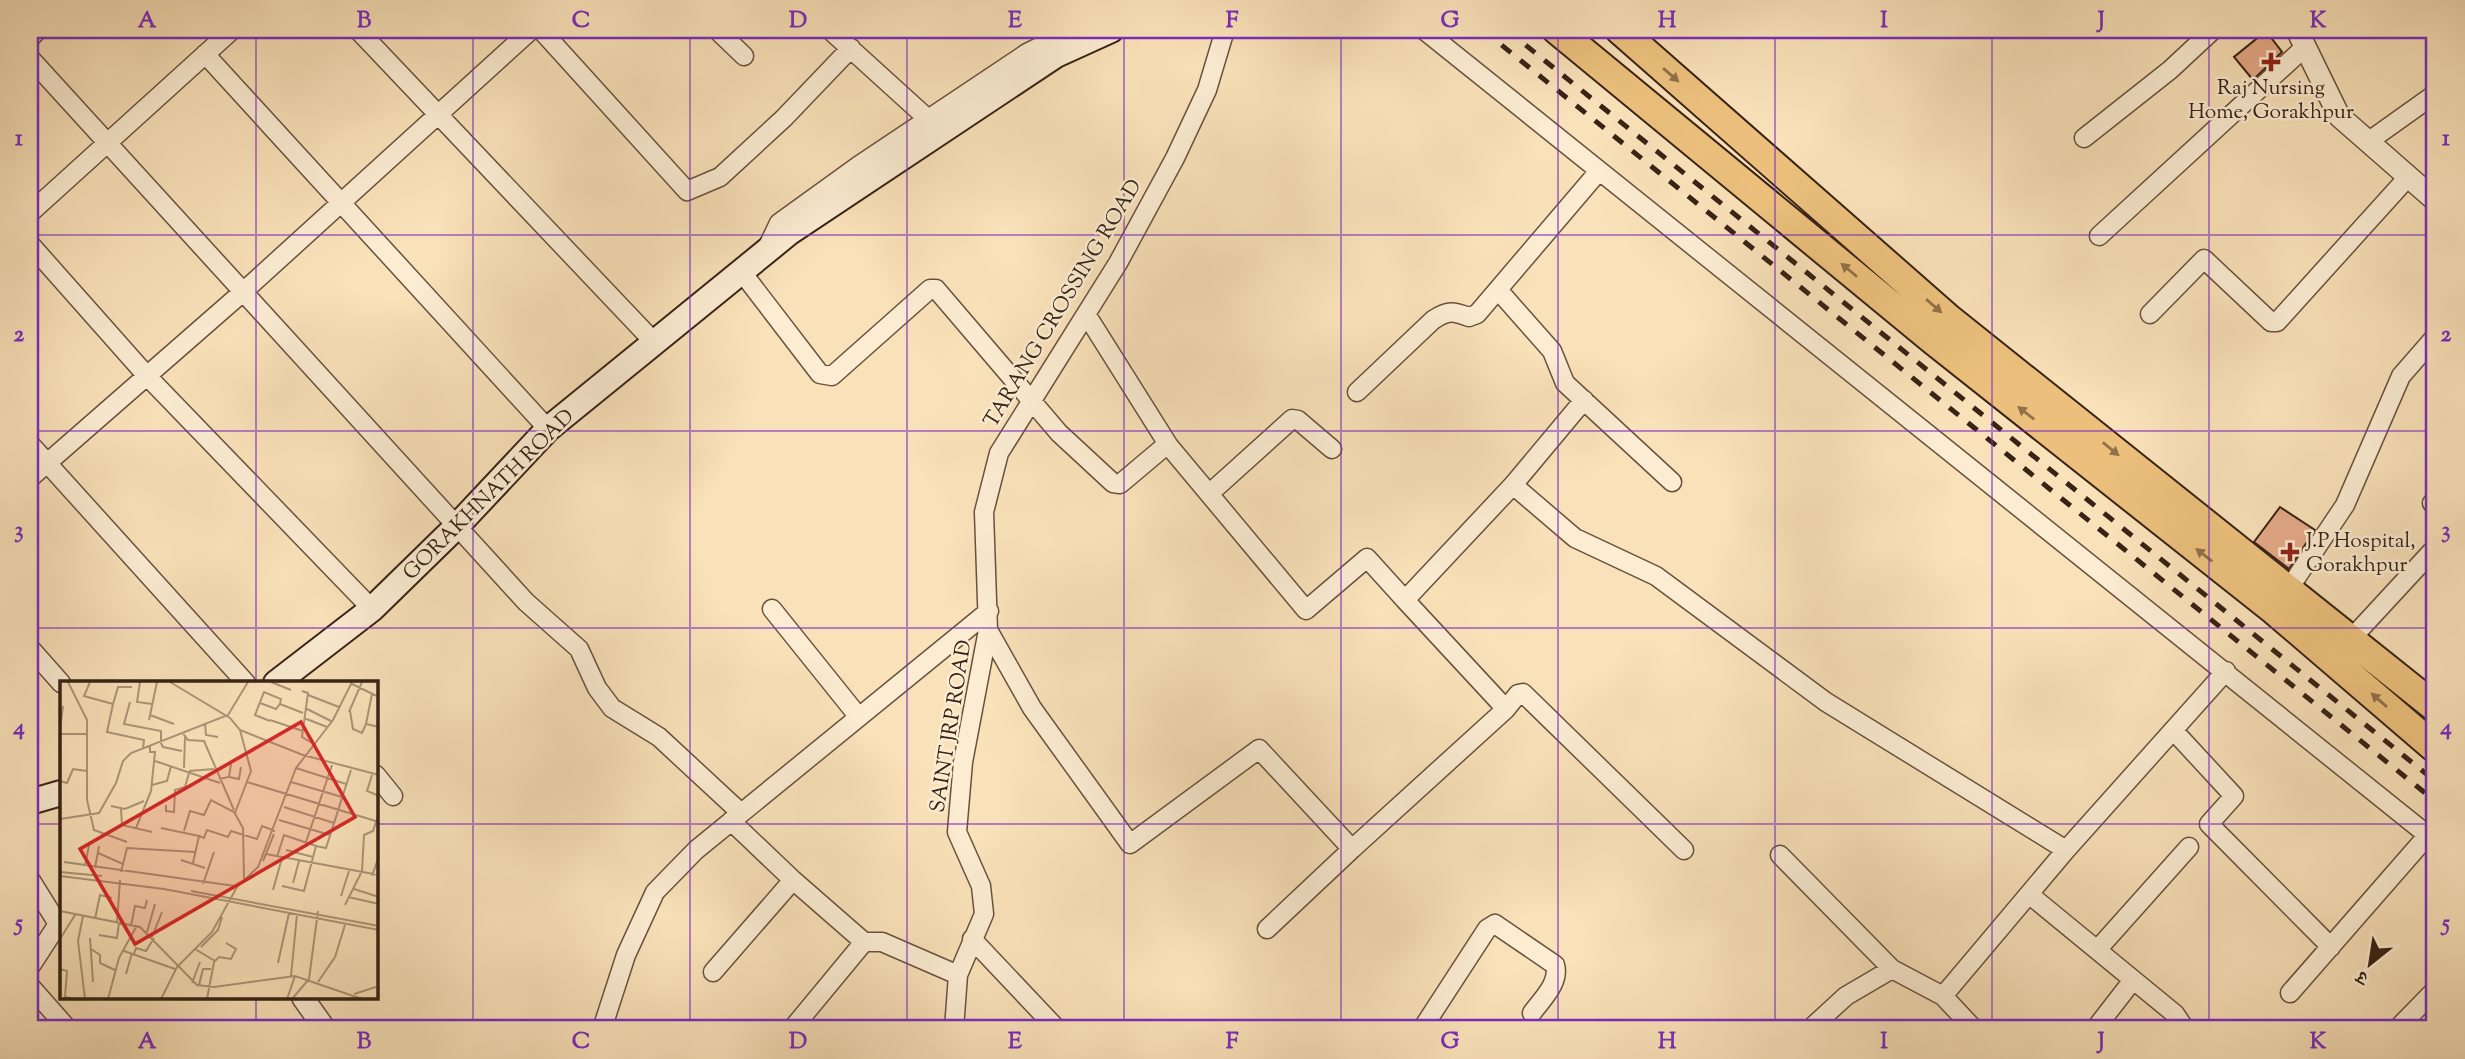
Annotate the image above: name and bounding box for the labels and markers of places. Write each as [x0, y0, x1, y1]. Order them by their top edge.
marker: Raj Nursing Home, Gorakhpur [2261, 52, 2281, 72]
place label: Raj Nursing Home, Gorakhpur [2188, 74, 2354, 128]
place label: J.P Hospital, Gorakhpur [2305, 527, 2416, 581]
marker: J.P Hospital, Gorakhpur [2280, 542, 2300, 562]

